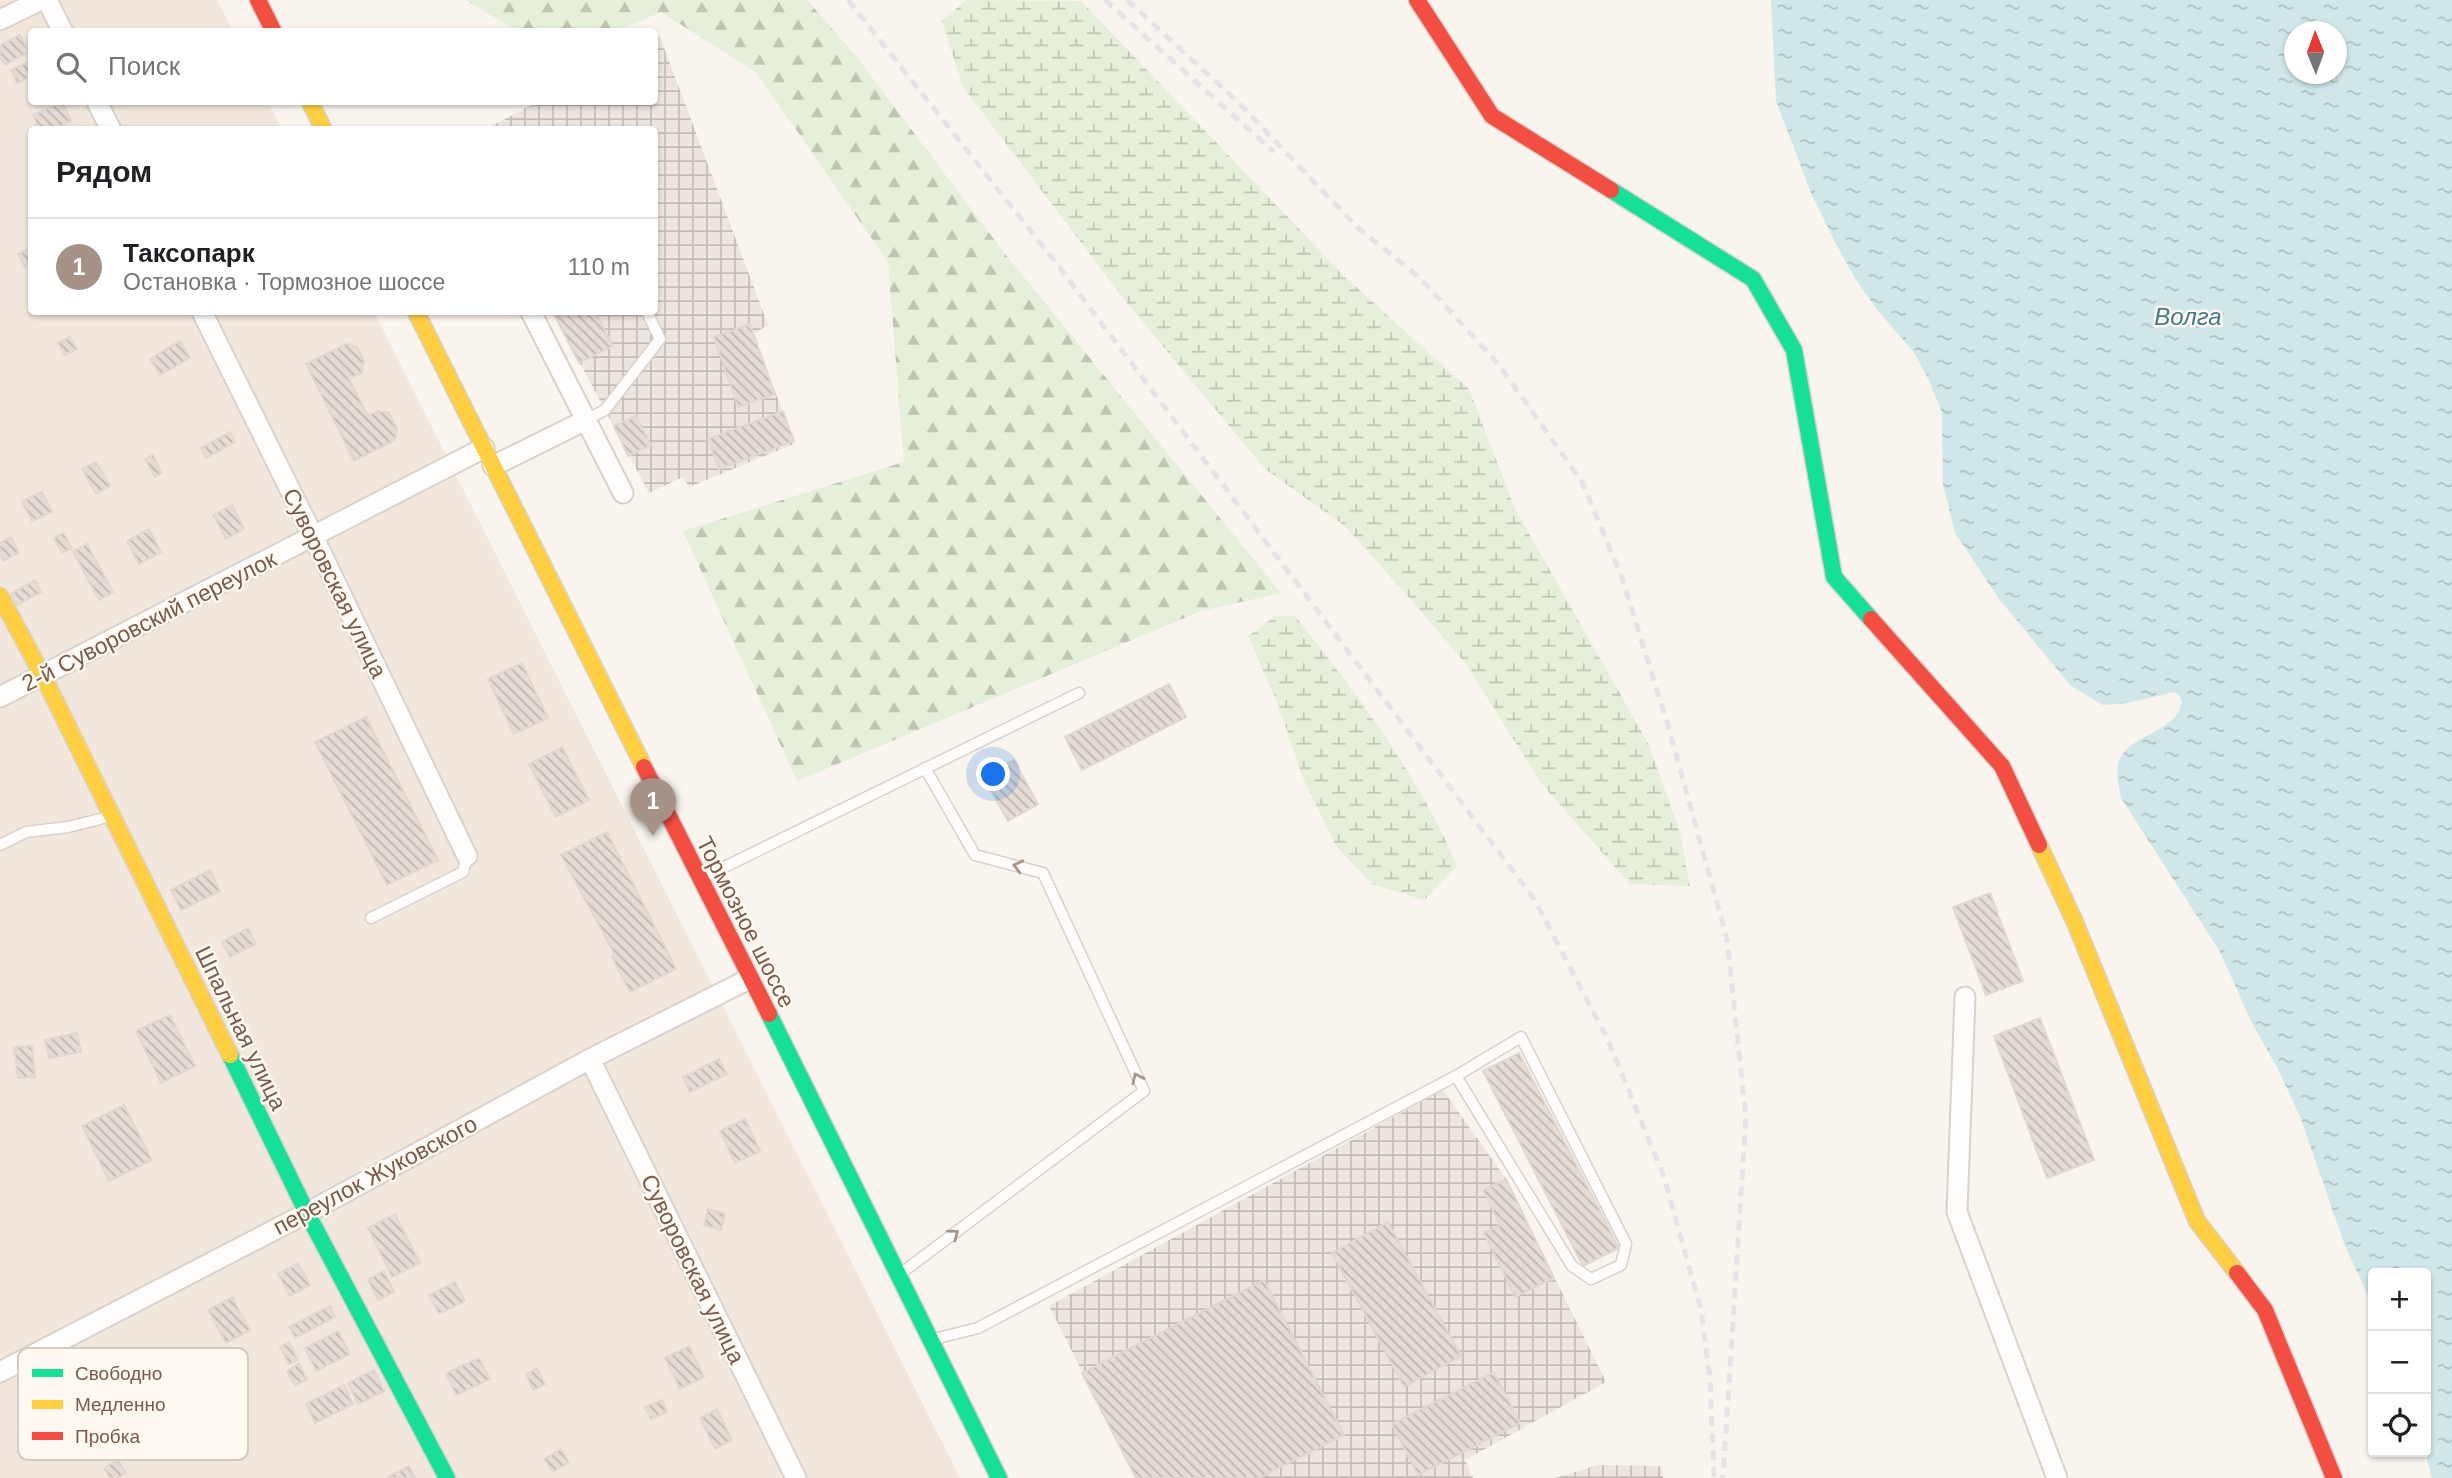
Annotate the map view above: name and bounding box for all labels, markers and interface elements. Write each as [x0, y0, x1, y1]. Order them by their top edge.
north arrow [2284, 21, 2347, 84]
search box [28, 28, 658, 105]
icon: search [52, 48, 90, 86]
text: Поиск [108, 51, 180, 81]
text: Рядом [56, 155, 152, 188]
text: Таксопарк [123, 238, 255, 268]
text: 1 [73, 254, 85, 280]
text: 110 m [568, 254, 630, 280]
text: Остановка · Тормозное шоссе [123, 269, 445, 295]
water label: Волга [2154, 303, 2222, 330]
street label: Суворовская улица [278, 484, 392, 682]
street label: 2-й Суворовский переулок [18, 545, 281, 697]
your location [976, 757, 1010, 791]
pin: 1 [630, 778, 676, 836]
street label: Тормозное шоссе [692, 832, 800, 1012]
one-way arrow [1012, 860, 1024, 874]
street label: Шпальная улица [190, 942, 292, 1114]
one-way arrow [1132, 1072, 1146, 1085]
street label: переулок Жуковского [269, 1110, 481, 1240]
street label: Суворовская улица [636, 1170, 750, 1368]
one-way arrow [946, 1229, 959, 1242]
map controls [2368, 1268, 2431, 1457]
button: + [2368, 1268, 2431, 1331]
button: − [2368, 1331, 2431, 1394]
legend [18, 1348, 248, 1460]
text: Свободно [75, 1363, 162, 1384]
text: Медленно [75, 1394, 165, 1415]
button: locate [2368, 1394, 2431, 1457]
text: Пробка [75, 1426, 140, 1447]

